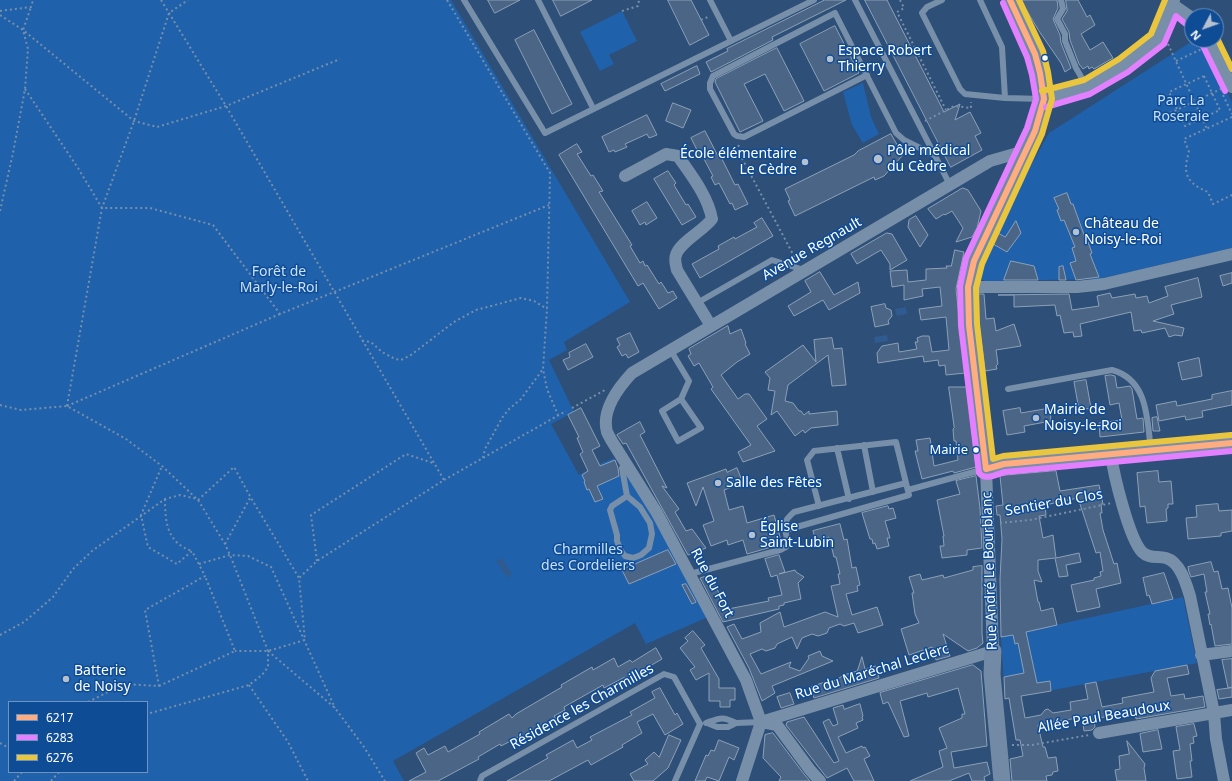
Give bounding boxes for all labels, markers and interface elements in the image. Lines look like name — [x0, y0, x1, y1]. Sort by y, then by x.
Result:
north arrow — [1184, 8, 1224, 48]
text: N — [1187, 27, 1204, 44]
place label: Espace Robert Thierry — [838, 43, 932, 76]
unlabelled marker — [1040, 53, 1050, 63]
marker: Espace Robert Thierry — [825, 54, 835, 64]
park label: Parc La Roseraie — [1153, 93, 1209, 126]
place label: Pôle médical du Cèdre — [887, 143, 970, 176]
place label: École élémentaire Le Cèdre — [680, 146, 797, 178]
marker: Pôle médical du Cèdre — [872, 153, 884, 165]
marker: École élémentaire Le Cèdre — [800, 157, 810, 167]
street label: Avenue Regnault — [759, 214, 865, 284]
place label: Château de Noisy-le-Roi — [1084, 216, 1162, 248]
marker: Château de Noisy-le-Roi — [1071, 227, 1081, 237]
park label: Forêt de Marly-le-Roi — [240, 264, 318, 296]
place label: Mairie de Noisy-le-Roi — [1044, 402, 1122, 434]
marker: Mairie de Noisy-le-Roi — [1031, 413, 1041, 423]
place label: Mairie — [930, 442, 968, 458]
marker: Mairie — [971, 445, 981, 455]
place label: Salle des Fêtes — [726, 475, 822, 491]
marker: Salle des Fêtes — [713, 478, 723, 488]
street label: Sentier du Clos — [1004, 486, 1104, 520]
street label: Rue André Le Bourblanc — [979, 492, 1001, 650]
place label: Église Saint-Lubin — [760, 519, 834, 552]
marker: Église Saint-Lubin — [747, 530, 757, 540]
park label: Charmilles des Cordeliers — [541, 542, 635, 574]
street label: Rue du Fort — [687, 545, 737, 621]
street label: Rue du Maréchal Leclerc — [793, 641, 951, 703]
street label: Résidence les Charmilles — [507, 660, 657, 754]
place label: Batterie de Noisy — [74, 663, 131, 696]
marker: Batterie de Noisy — [61, 674, 71, 684]
street label: Allée Paul Beaudoux — [1036, 697, 1172, 737]
legend — [8, 701, 148, 773]
text: 6217 — [46, 709, 73, 726]
text: 6283 — [46, 729, 73, 746]
text: 6276 — [46, 749, 73, 766]

